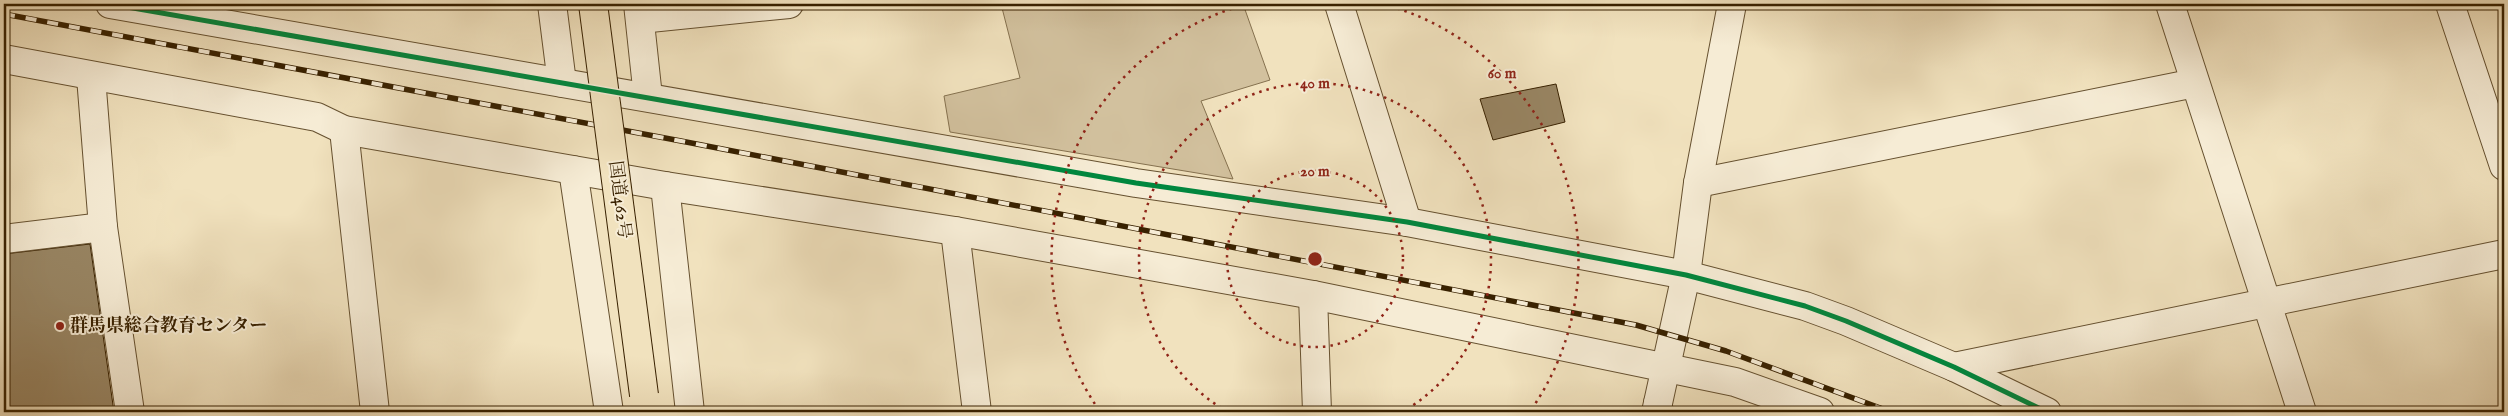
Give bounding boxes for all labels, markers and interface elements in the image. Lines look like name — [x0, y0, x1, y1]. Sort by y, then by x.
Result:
text: 60 m — [1488, 64, 1517, 83]
text: 40 m — [1300, 74, 1330, 93]
street label: 国道462号 — [603, 159, 635, 241]
text: 20 m — [1300, 162, 1330, 181]
centre of rings — [1306, 250, 1324, 268]
place label: 群馬県総合教育センター — [70, 315, 267, 338]
marker: 群馬県総合教育センター — [54, 320, 66, 332]

